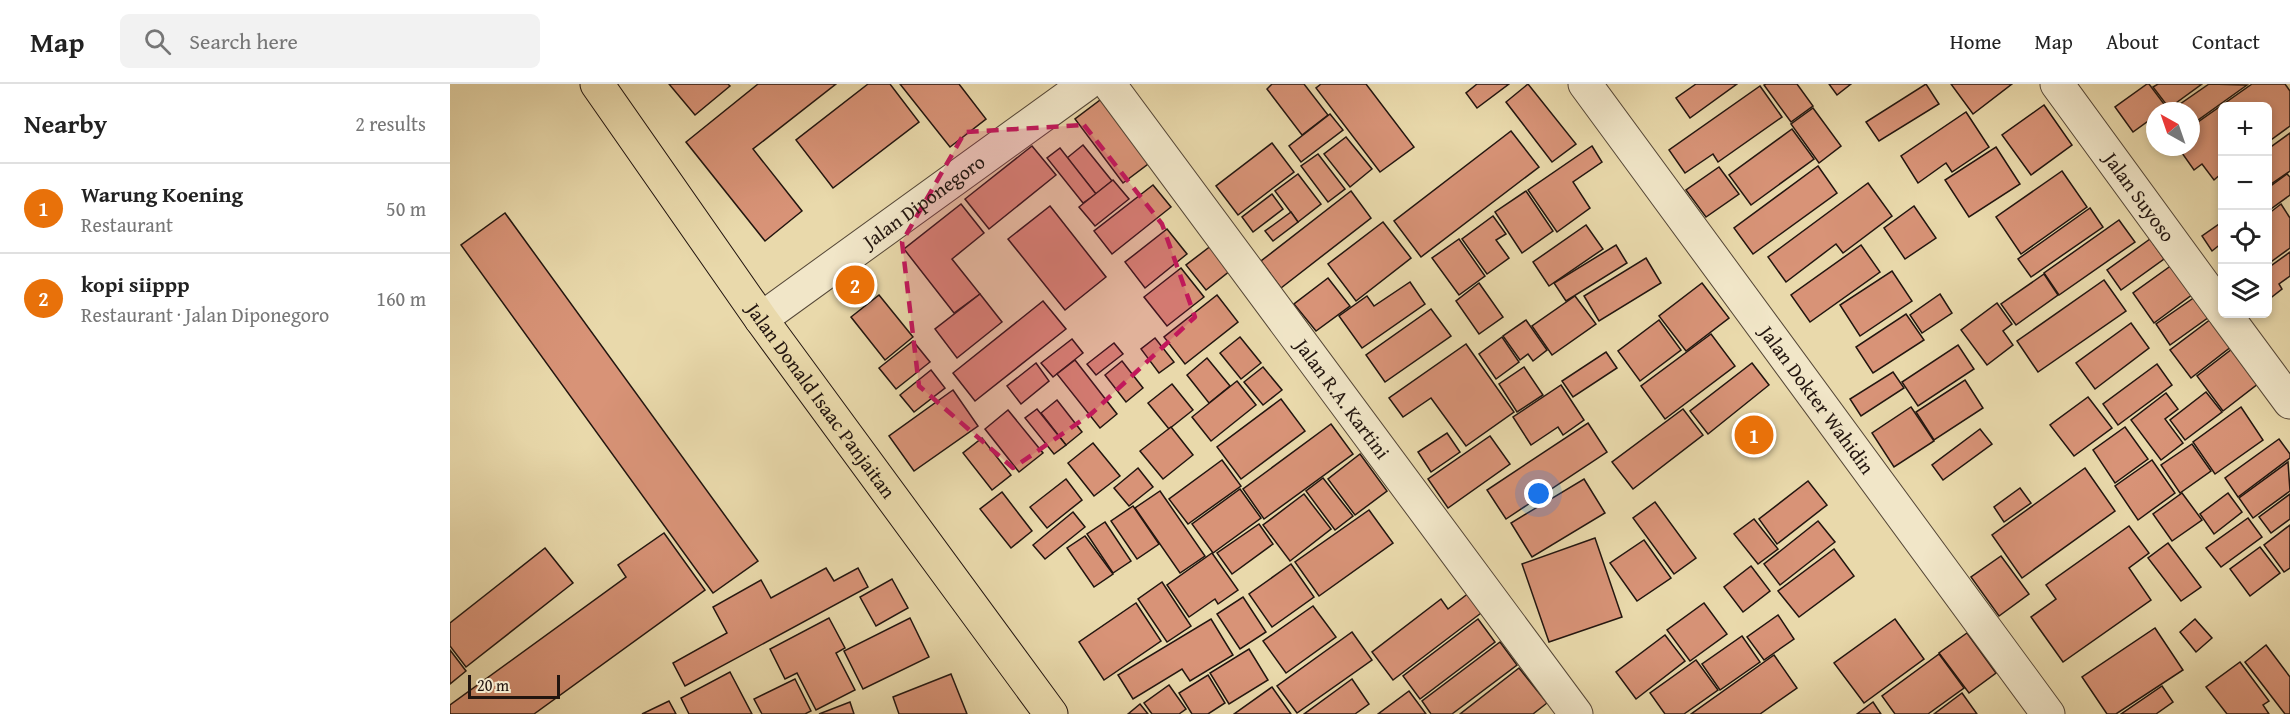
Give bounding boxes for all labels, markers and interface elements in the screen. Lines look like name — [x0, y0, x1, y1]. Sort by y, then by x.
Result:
search box — [120, 14, 540, 68]
text: Map — [30, 21, 84, 62]
icon: search — [141, 25, 174, 58]
text: Search here — [189, 25, 298, 57]
text: Home — [1950, 26, 2001, 57]
text: Map — [2034, 26, 2073, 57]
text: About — [2106, 26, 2159, 57]
text: Contact — [2192, 26, 2260, 57]
north arrow — [2146, 102, 2200, 156]
map controls — [2218, 102, 2272, 318]
button: + — [2218, 102, 2272, 156]
text: Nearby — [24, 104, 107, 143]
text: 2 results — [355, 109, 426, 138]
street label: Jalan Suyoso — [2096, 143, 2183, 248]
street label: Jalan Diponegoro — [854, 147, 991, 257]
button: − — [2218, 156, 2272, 210]
text: Warung Koening — [81, 178, 243, 210]
text: 1 — [38, 194, 49, 223]
text: 50 m — [386, 194, 426, 223]
text: Restaurant — [81, 210, 173, 239]
button: locate — [2218, 210, 2272, 264]
pin: 2 — [836, 262, 874, 308]
button: layers — [2218, 264, 2272, 318]
text: kopi siippp — [81, 268, 190, 300]
text: 2 — [38, 284, 49, 313]
text: 160 m — [376, 284, 426, 313]
street label: Jalan Donald Isaac Panjaitan — [738, 294, 903, 504]
text: Restaurant · Jalan Diponegoro — [81, 300, 329, 329]
street label: Jalan Dokter Wahidin — [1751, 317, 1882, 480]
street label: Jalan R.A. Kartini — [1287, 330, 1397, 465]
pin: 1 — [1734, 412, 1774, 458]
your location — [1524, 479, 1553, 508]
scale bar — [468, 672, 560, 700]
text: 20 m — [477, 673, 509, 697]

